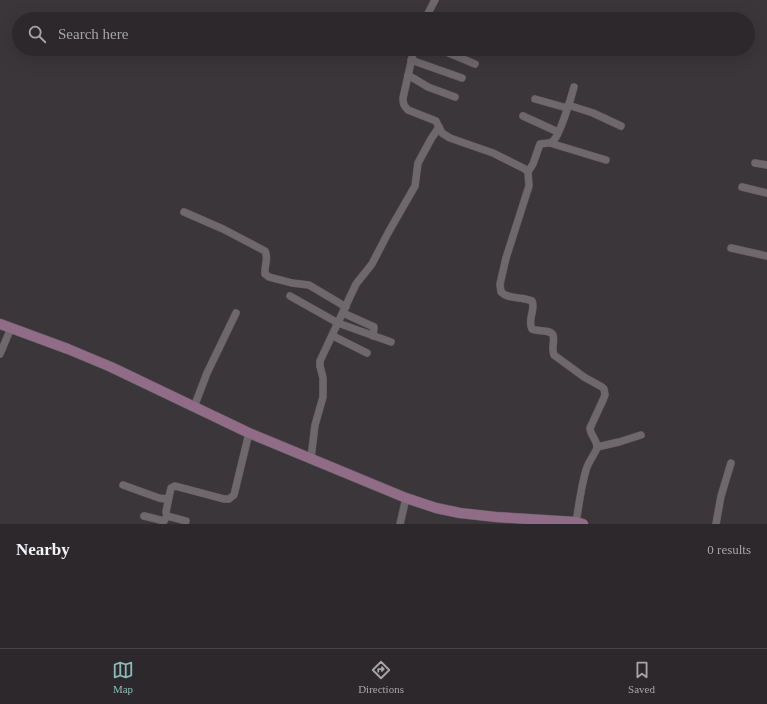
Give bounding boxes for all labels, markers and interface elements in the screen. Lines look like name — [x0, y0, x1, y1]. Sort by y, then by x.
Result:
search box — [12, 12, 755, 56]
icon: search — [26, 23, 48, 45]
text: Search here — [58, 26, 128, 42]
text: Nearby — [16, 540, 70, 559]
text: 0 results — [707, 542, 751, 557]
tab: Map — [112, 659, 134, 695]
tab: Directions — [358, 659, 404, 695]
tab: Saved — [628, 659, 655, 695]

